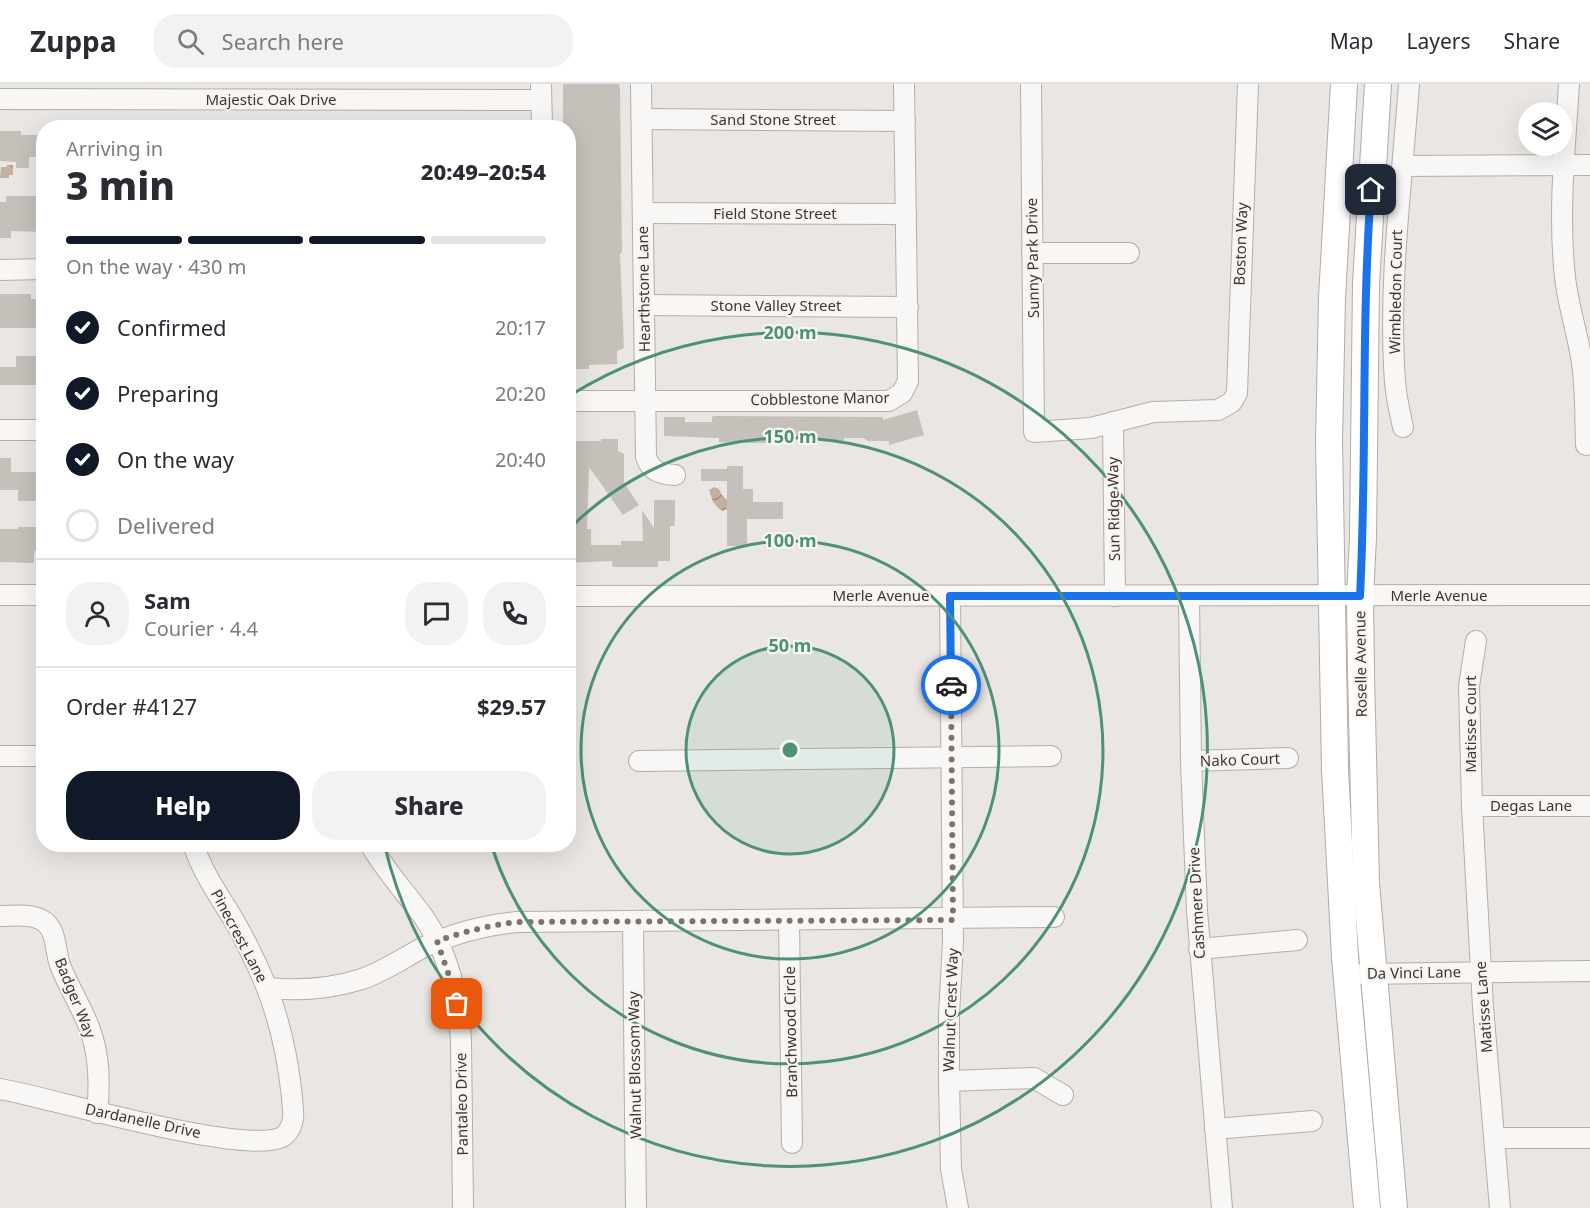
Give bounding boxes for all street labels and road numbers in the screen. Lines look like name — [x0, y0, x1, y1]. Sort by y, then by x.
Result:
street label: Majestic Oak Drive — [205, 89, 337, 109]
street label: Sand Stone Street — [710, 109, 836, 129]
street label: Sunny Park Drive — [1021, 198, 1043, 318]
street label: Boston Way — [1229, 202, 1251, 286]
street label: Field Stone Street — [713, 203, 837, 223]
street label: Hearthstone Lane — [632, 226, 654, 352]
street label: Wimbledon Court — [1384, 229, 1406, 354]
street label: Stone Valley Street — [711, 295, 842, 315]
street label: Cobblestone Manor — [750, 387, 890, 409]
street label: Sun Ridge Way — [1102, 456, 1124, 561]
street label: Merle Avenue — [832, 585, 930, 605]
street label: Merle Avenue — [1390, 585, 1488, 605]
street label: Roselle Avenue — [1349, 610, 1371, 718]
street label: Matisse Court — [1460, 675, 1480, 773]
street label: Nako Court — [1200, 748, 1281, 770]
street label: Degas Lane — [1490, 795, 1572, 815]
street label: Cashmere Drive — [1183, 847, 1209, 960]
street label: Pinecrest Lane — [207, 885, 273, 986]
street label: Walnut Crest Way — [938, 947, 962, 1072]
street label: Badger Way — [51, 955, 101, 1041]
street label: Matisse Lane — [1470, 960, 1496, 1054]
street label: Da Vinci Lane — [1367, 961, 1461, 983]
street label: Branchwood Circle — [779, 966, 801, 1098]
street label: Walnut Blossom Way — [623, 991, 645, 1139]
street label: Pantaleo Drive — [450, 1052, 472, 1156]
street label: Dardanelle Drive — [84, 1098, 203, 1142]

